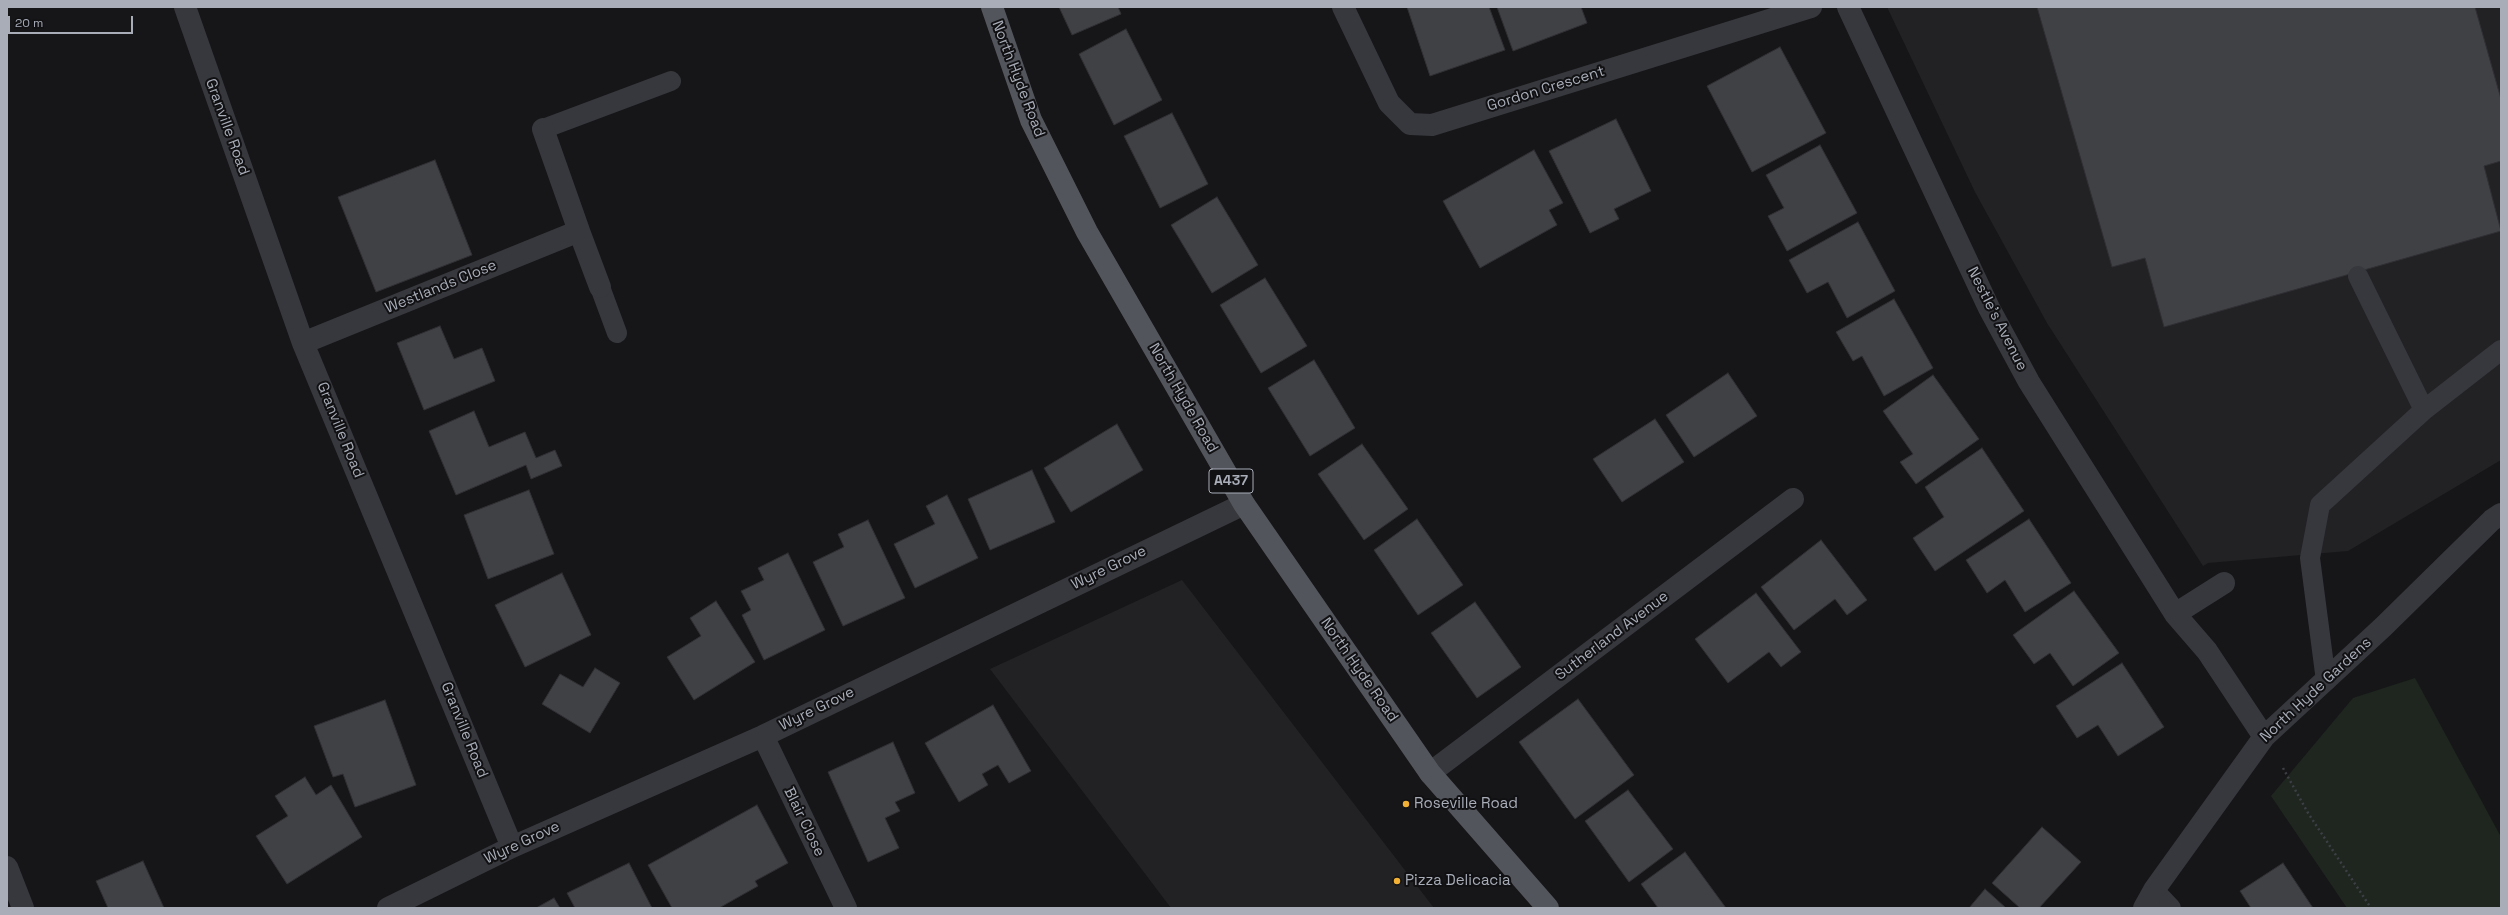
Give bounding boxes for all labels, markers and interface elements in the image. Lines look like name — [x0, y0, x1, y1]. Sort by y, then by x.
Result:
scale bar — [10, 8, 135, 34]
text: 20 m — [15, 15, 43, 31]
street label: North Hyde Road — [988, 18, 1048, 140]
street label: Gordon Crescent — [1485, 63, 1607, 115]
street label: Granville Road — [201, 76, 253, 178]
street label: Westlands Close — [383, 256, 499, 318]
street label: Nestle's Avenue — [1963, 264, 2031, 374]
street label: North Hyde Road — [1144, 340, 1222, 456]
street label: Granville Road — [313, 380, 367, 480]
road number: A437 — [1209, 469, 1253, 493]
street label: Wyre Grove — [1069, 542, 1149, 594]
street label: Sutherland Avenue — [1552, 588, 1672, 684]
street label: North Hyde Road — [1316, 614, 1402, 726]
street label: North Hyde Gardens — [2257, 634, 2375, 746]
street label: Granville Road — [437, 680, 491, 780]
street label: Wyre Grove — [777, 683, 857, 735]
street label: Blair Close — [780, 784, 828, 860]
place label: Roseville Road — [1414, 795, 1518, 813]
marker: Roseville Road — [1401, 799, 1411, 809]
street label: Wyre Grove — [481, 818, 563, 868]
place label: Pizza Delicacia — [1405, 872, 1511, 890]
marker: Pizza Delicacia — [1392, 876, 1402, 886]

